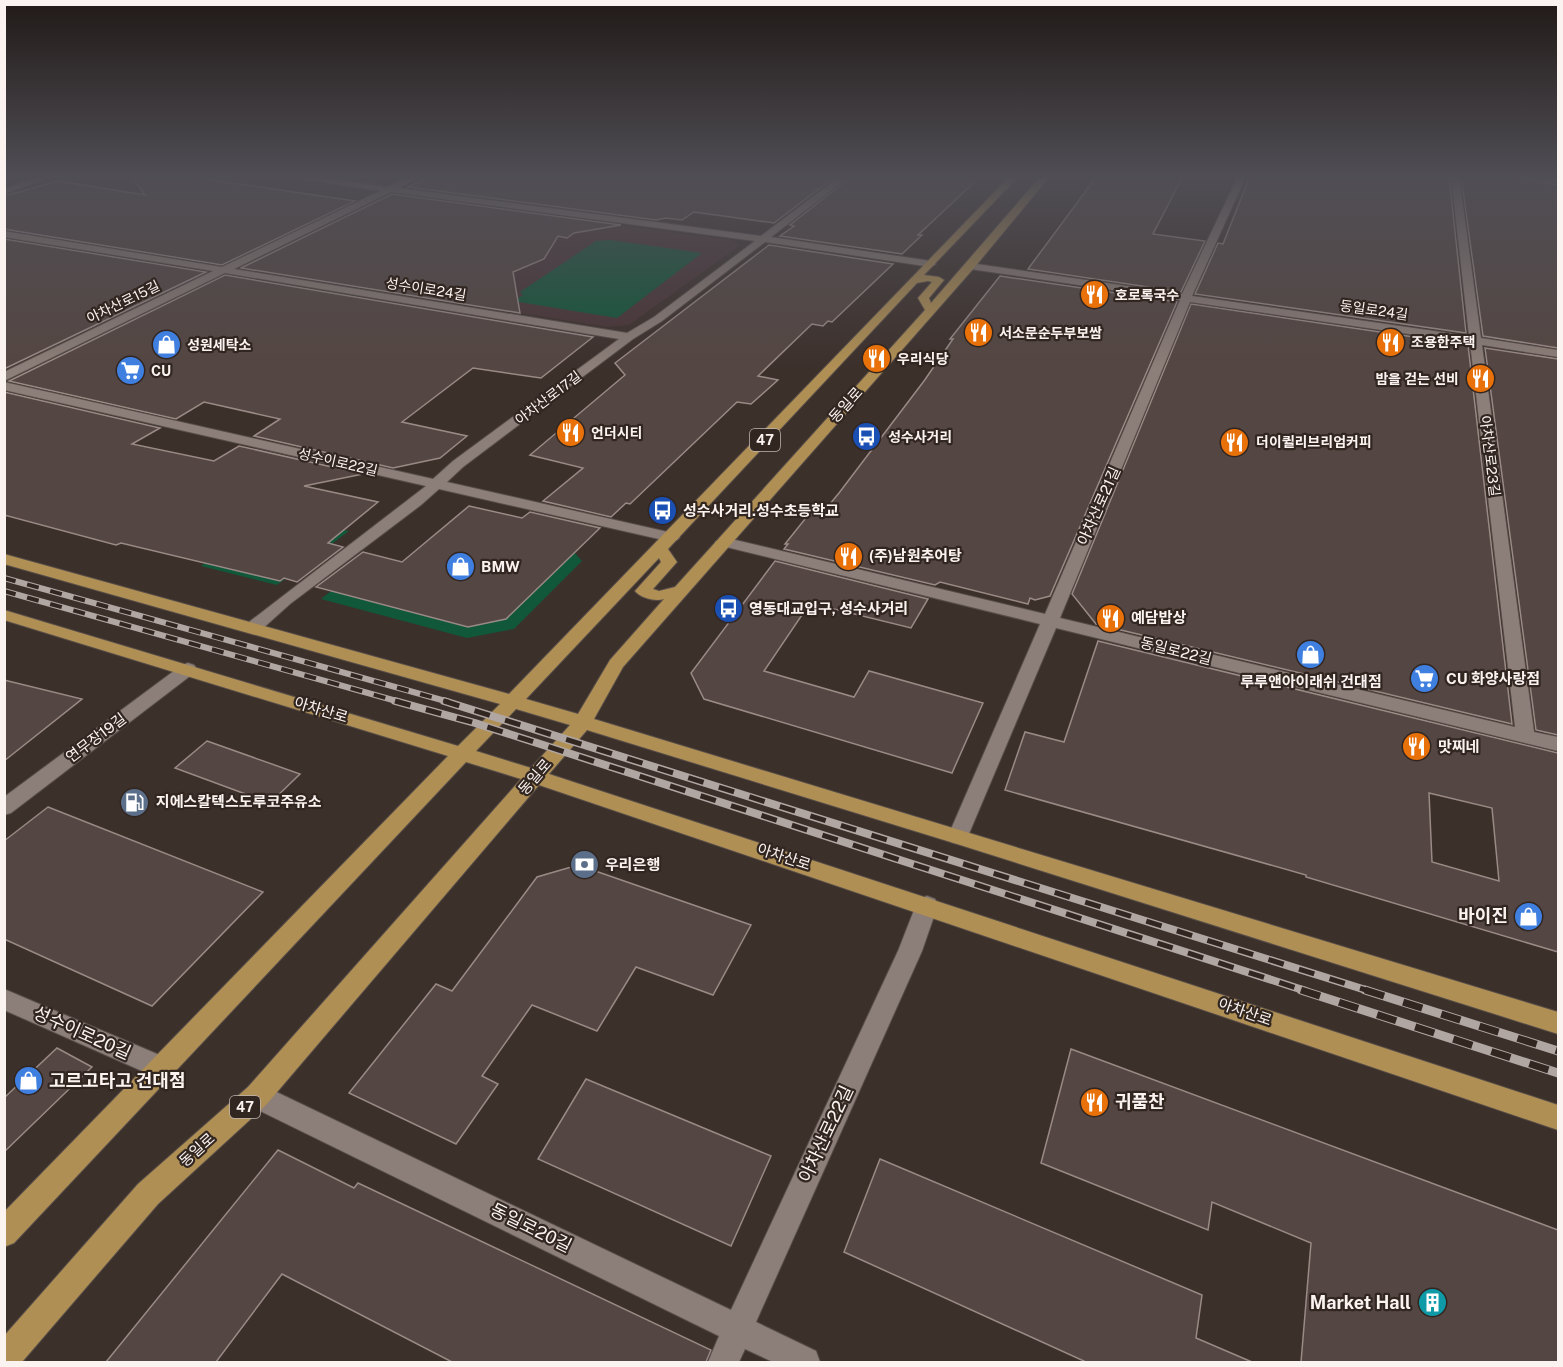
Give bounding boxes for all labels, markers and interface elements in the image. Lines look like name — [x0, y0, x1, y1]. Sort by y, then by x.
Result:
street label: 성수이로24길 — [384, 275, 468, 303]
street label: 아차산로15길 — [84, 277, 162, 327]
restaurant icon: 호로록국수 — [1078, 279, 1110, 311]
place label: 호로록국수 — [1115, 287, 1180, 303]
street label: 동일로24길 — [1339, 297, 1409, 323]
restaurant icon: 서소문순두부보쌈 — [962, 317, 994, 349]
place label: 서소문순두부보쌈 — [999, 325, 1102, 341]
restaurant icon: 조용한주택 — [1374, 326, 1406, 358]
shop icon: 성원세탁소 — [150, 329, 182, 361]
place label: 조용한주택 — [1411, 334, 1475, 350]
place label: 성원세탁소 — [187, 337, 252, 353]
restaurant icon: 우리식당 — [860, 343, 892, 375]
place label: 우리식당 — [897, 351, 949, 367]
supermarket icon: CU — [114, 355, 146, 387]
place label: CU — [151, 363, 171, 379]
restaurant icon: 밤을 걷는 선비 — [1464, 363, 1496, 395]
street label: 아차산로17길 — [512, 368, 584, 428]
place label: 밤을 걷는 선비 — [1375, 371, 1459, 387]
street label: 동일로 — [825, 384, 866, 426]
street label: 아차산로23길 — [1477, 415, 1503, 497]
restaurant icon: 언더시티 — [554, 417, 586, 449]
bus stop icon: 성수사거리 — [851, 421, 883, 453]
place label: 언더시티 — [591, 425, 643, 441]
restaurant icon: 더이퀼리브리엄커피 — [1219, 426, 1251, 458]
road number: 47 — [750, 429, 780, 451]
place label: 성수사거리 — [888, 429, 952, 445]
place label: 더이퀼리브리엄커피 — [1256, 434, 1372, 450]
street label: 성수이로22길 — [297, 445, 379, 479]
street label: 아차산로21길 — [1074, 464, 1123, 548]
bus stop icon: 성수사거리.성수초등학교 — [646, 495, 678, 527]
place label: 성수사거리.성수초등학교 — [683, 502, 839, 519]
restaurant icon: (주)남원추어탕 — [832, 540, 864, 572]
place label: (주)남원추어탕 — [869, 547, 962, 564]
shop icon: BMW — [444, 551, 476, 583]
place label: BMW — [481, 558, 520, 575]
bus stop icon: 영동대교입구, 성수사거리 — [712, 593, 744, 625]
place label: 영동대교입구, 성수사거리 — [749, 600, 908, 617]
restaurant icon: 예담밥상 — [1094, 602, 1126, 634]
place label: 예담밥상 — [1131, 609, 1186, 626]
street label: 동일로22길 — [1139, 633, 1214, 668]
shop icon: 루루앤아이래쉬 건대점 — [1295, 639, 1327, 671]
supermarket icon: CU 화양사랑점 — [1409, 663, 1441, 695]
place label: CU 화양사랑점 — [1446, 670, 1540, 687]
place label: 루루앤아이래쉬 건대점 — [1240, 673, 1382, 690]
street label: 아차산로 — [292, 693, 350, 726]
street label: 연무장19길 — [62, 710, 129, 766]
restaurant icon: 맛찌네 — [1401, 731, 1433, 763]
place label: 맛찌네 — [1438, 738, 1479, 755]
street label: 동일로 — [515, 755, 555, 798]
fuel station icon: 지에스칼텍스도루코주유소 — [119, 786, 151, 818]
place label: 지에스칼텍스도루코주유소 — [156, 793, 322, 810]
street label: 아차산로 — [755, 840, 813, 873]
bank icon: 우리은행 — [568, 849, 600, 881]
place label: 우리은행 — [605, 856, 660, 873]
shop icon: 바이진 — [1513, 900, 1545, 932]
place label: 바이진 — [1458, 905, 1508, 926]
street label: 아차산로 — [1216, 995, 1274, 1029]
street label: 성수이로20길 — [30, 1002, 134, 1063]
shop icon: 고르고타고 건대점 — [12, 1065, 44, 1097]
place label: 고르고타고 건대점 — [49, 1070, 186, 1091]
street label: 아차산로22길 — [794, 1082, 857, 1185]
restaurant icon: 귀품찬 — [1078, 1086, 1110, 1118]
place label: 귀품찬 — [1115, 1091, 1165, 1112]
road number: 47 — [230, 1096, 260, 1118]
street label: 동일로 — [176, 1129, 218, 1170]
street label: 동일로20길 — [487, 1199, 575, 1256]
building icon: Market Hall — [1416, 1287, 1448, 1319]
place label: Market Hall — [1310, 1292, 1411, 1313]

